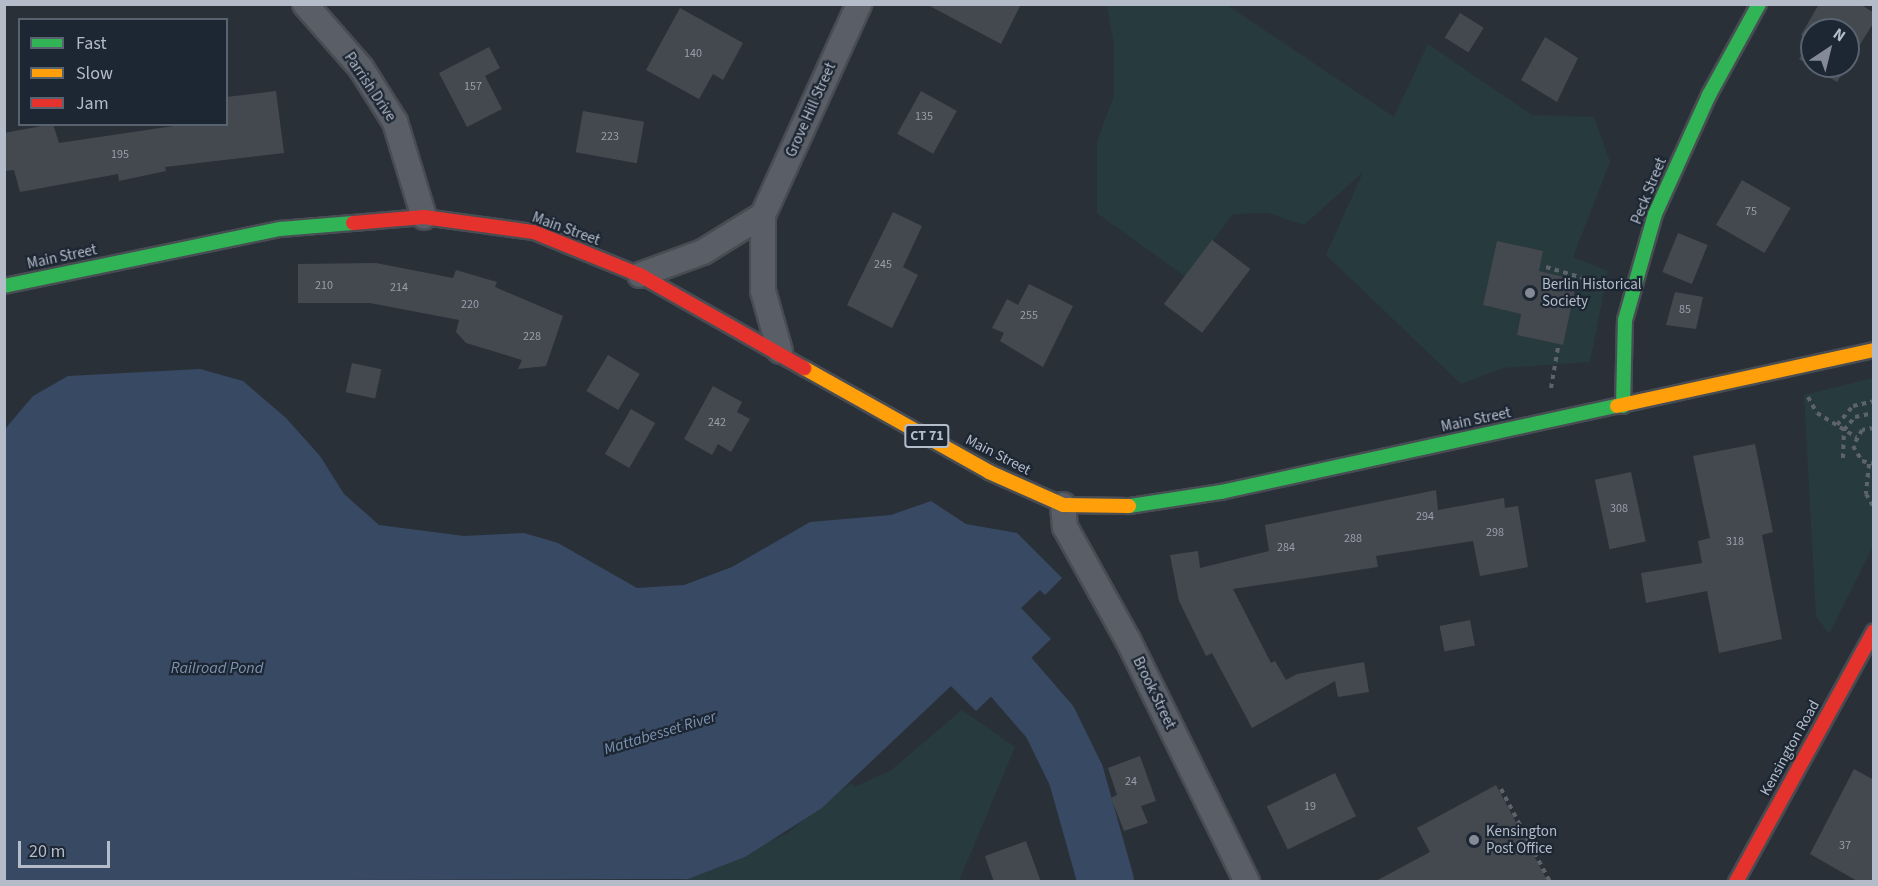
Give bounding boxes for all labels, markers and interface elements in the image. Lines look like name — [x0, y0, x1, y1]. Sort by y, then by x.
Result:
legend — [18, 18, 228, 126]
north arrow — [1800, 18, 1860, 78]
text: N — [1829, 23, 1850, 47]
text: Fast — [76, 31, 107, 56]
house number: 140 — [684, 47, 702, 61]
street label: Parrish Drive — [340, 49, 400, 125]
street label: Grove Hill Street — [782, 60, 840, 160]
text: Slow — [76, 61, 113, 86]
house number: 157 — [464, 80, 482, 94]
text: Jam — [76, 91, 109, 116]
house number: 135 — [915, 110, 933, 124]
house number: 223 — [601, 130, 619, 144]
house number: 195 — [111, 148, 129, 162]
street label: Peck Street — [1627, 155, 1671, 227]
house number: 75 — [1745, 205, 1757, 219]
street label: Main Street — [530, 208, 602, 250]
street label: Main Street — [25, 241, 99, 273]
house number: 245 — [874, 258, 892, 272]
place label: Berlin Historical Society — [1542, 275, 1642, 310]
house number: 210 — [315, 279, 333, 293]
house number: 214 — [390, 281, 408, 295]
marker: Berlin Historical Society — [1523, 286, 1537, 300]
house number: 220 — [461, 298, 479, 312]
house number: 85 — [1679, 303, 1691, 317]
house number: 255 — [1020, 309, 1038, 323]
house number: 228 — [523, 330, 541, 344]
street label: Main Street — [1439, 404, 1513, 436]
house number: 242 — [708, 416, 726, 430]
road number: CT 71 — [903, 425, 951, 447]
street label: Main Street — [962, 431, 1034, 479]
house number: 308 — [1610, 502, 1628, 516]
house number: 294 — [1416, 510, 1434, 524]
house number: 298 — [1486, 526, 1504, 540]
house number: 288 — [1344, 532, 1362, 546]
house number: 318 — [1726, 535, 1744, 549]
house number: 284 — [1277, 541, 1295, 555]
street label: Brook Street — [1129, 654, 1179, 732]
water label: Railroad Pond — [171, 658, 263, 678]
street label: Kensington Road — [1756, 697, 1824, 799]
water label: Mattabesset River — [602, 707, 718, 759]
house number: 24 — [1125, 775, 1137, 789]
house number: 19 — [1304, 800, 1316, 814]
place label: Kensington Post Office — [1486, 822, 1557, 857]
scale bar — [21, 829, 112, 867]
marker: Kensington Post Office — [1467, 833, 1481, 847]
text: 20 m — [29, 839, 65, 864]
house number: 37 — [1839, 839, 1851, 853]

